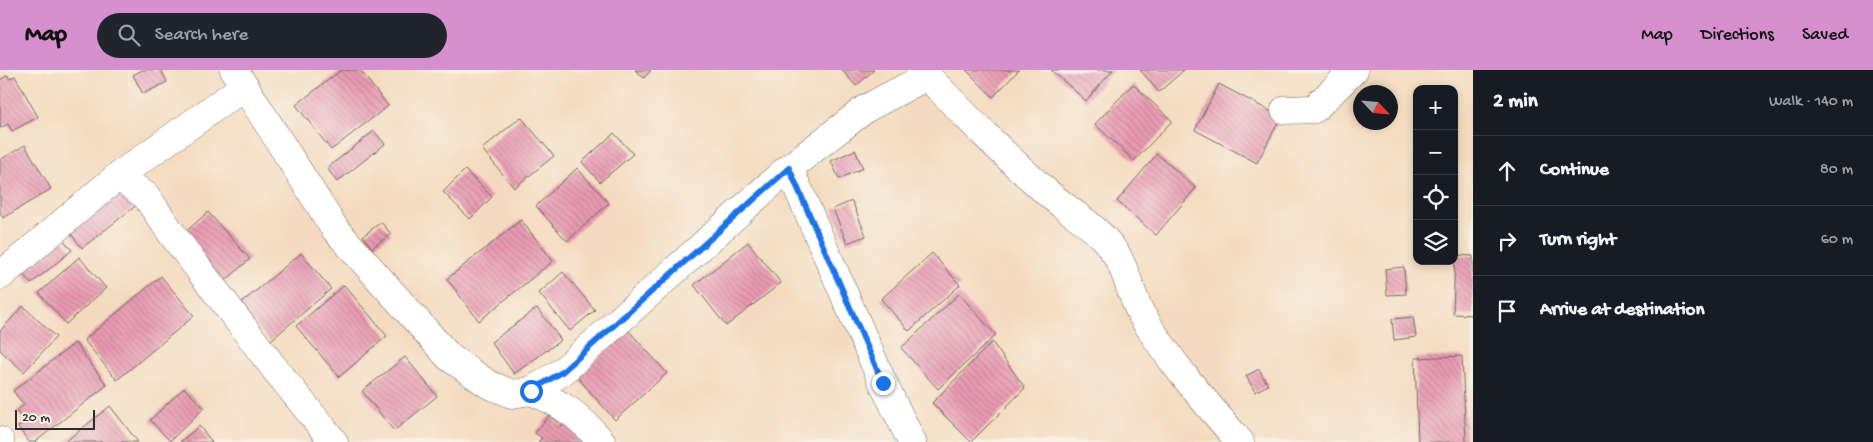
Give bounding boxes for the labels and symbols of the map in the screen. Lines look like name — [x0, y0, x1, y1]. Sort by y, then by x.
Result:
north arrow — [1353, 85, 1398, 130]
route end — [872, 372, 895, 395]
route start — [520, 380, 543, 403]
scale bar — [15, 407, 95, 430]

